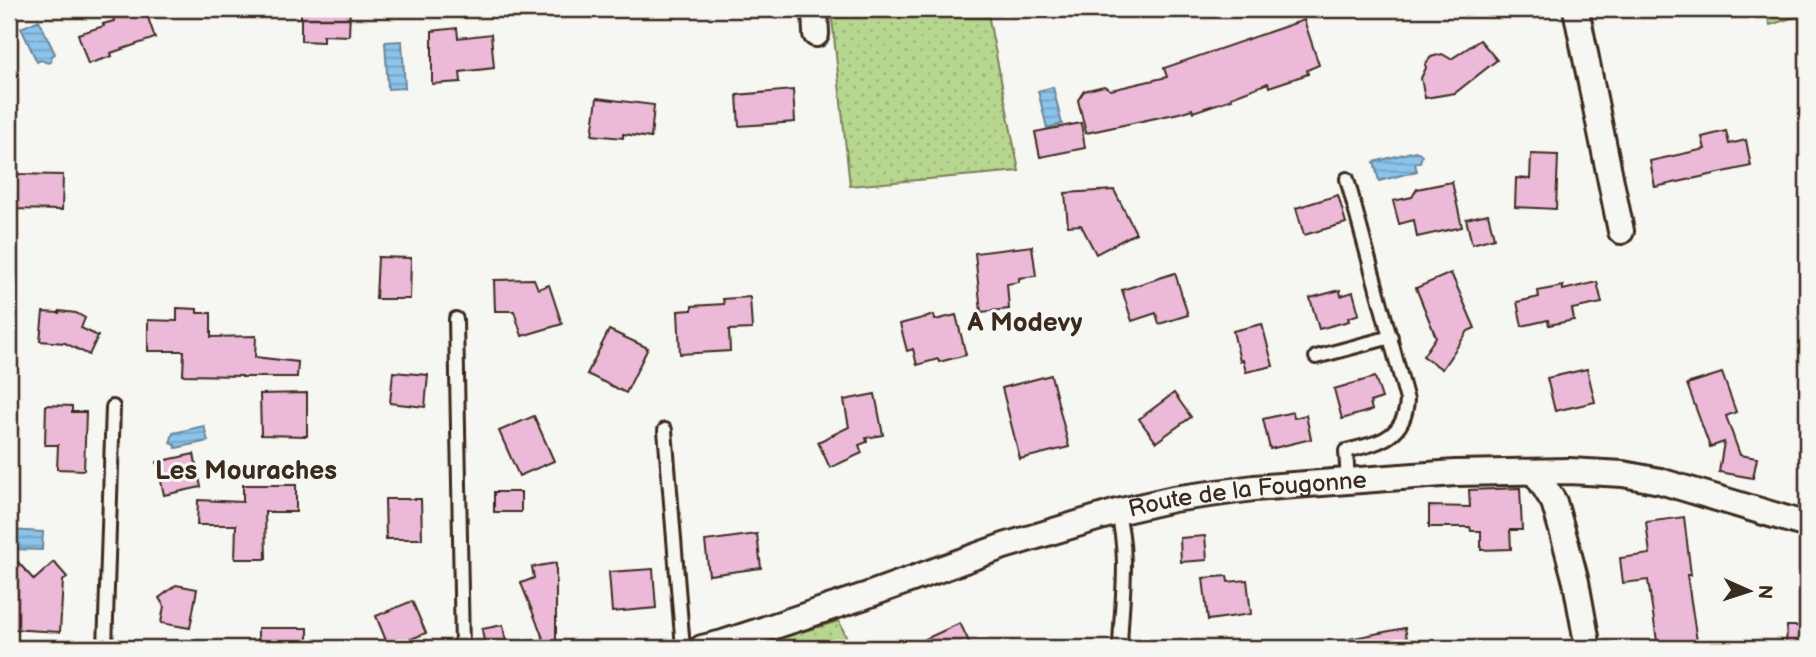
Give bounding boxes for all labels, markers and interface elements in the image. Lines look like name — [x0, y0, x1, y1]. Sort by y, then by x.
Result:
district label: A Modevy — [966, 308, 1083, 339]
district label: Les Mouraches — [155, 456, 337, 487]
street label: Route de la Fougonne — [1126, 466, 1368, 524]
north arrow — [1714, 556, 1784, 626]
text: N — [1753, 584, 1776, 600]

